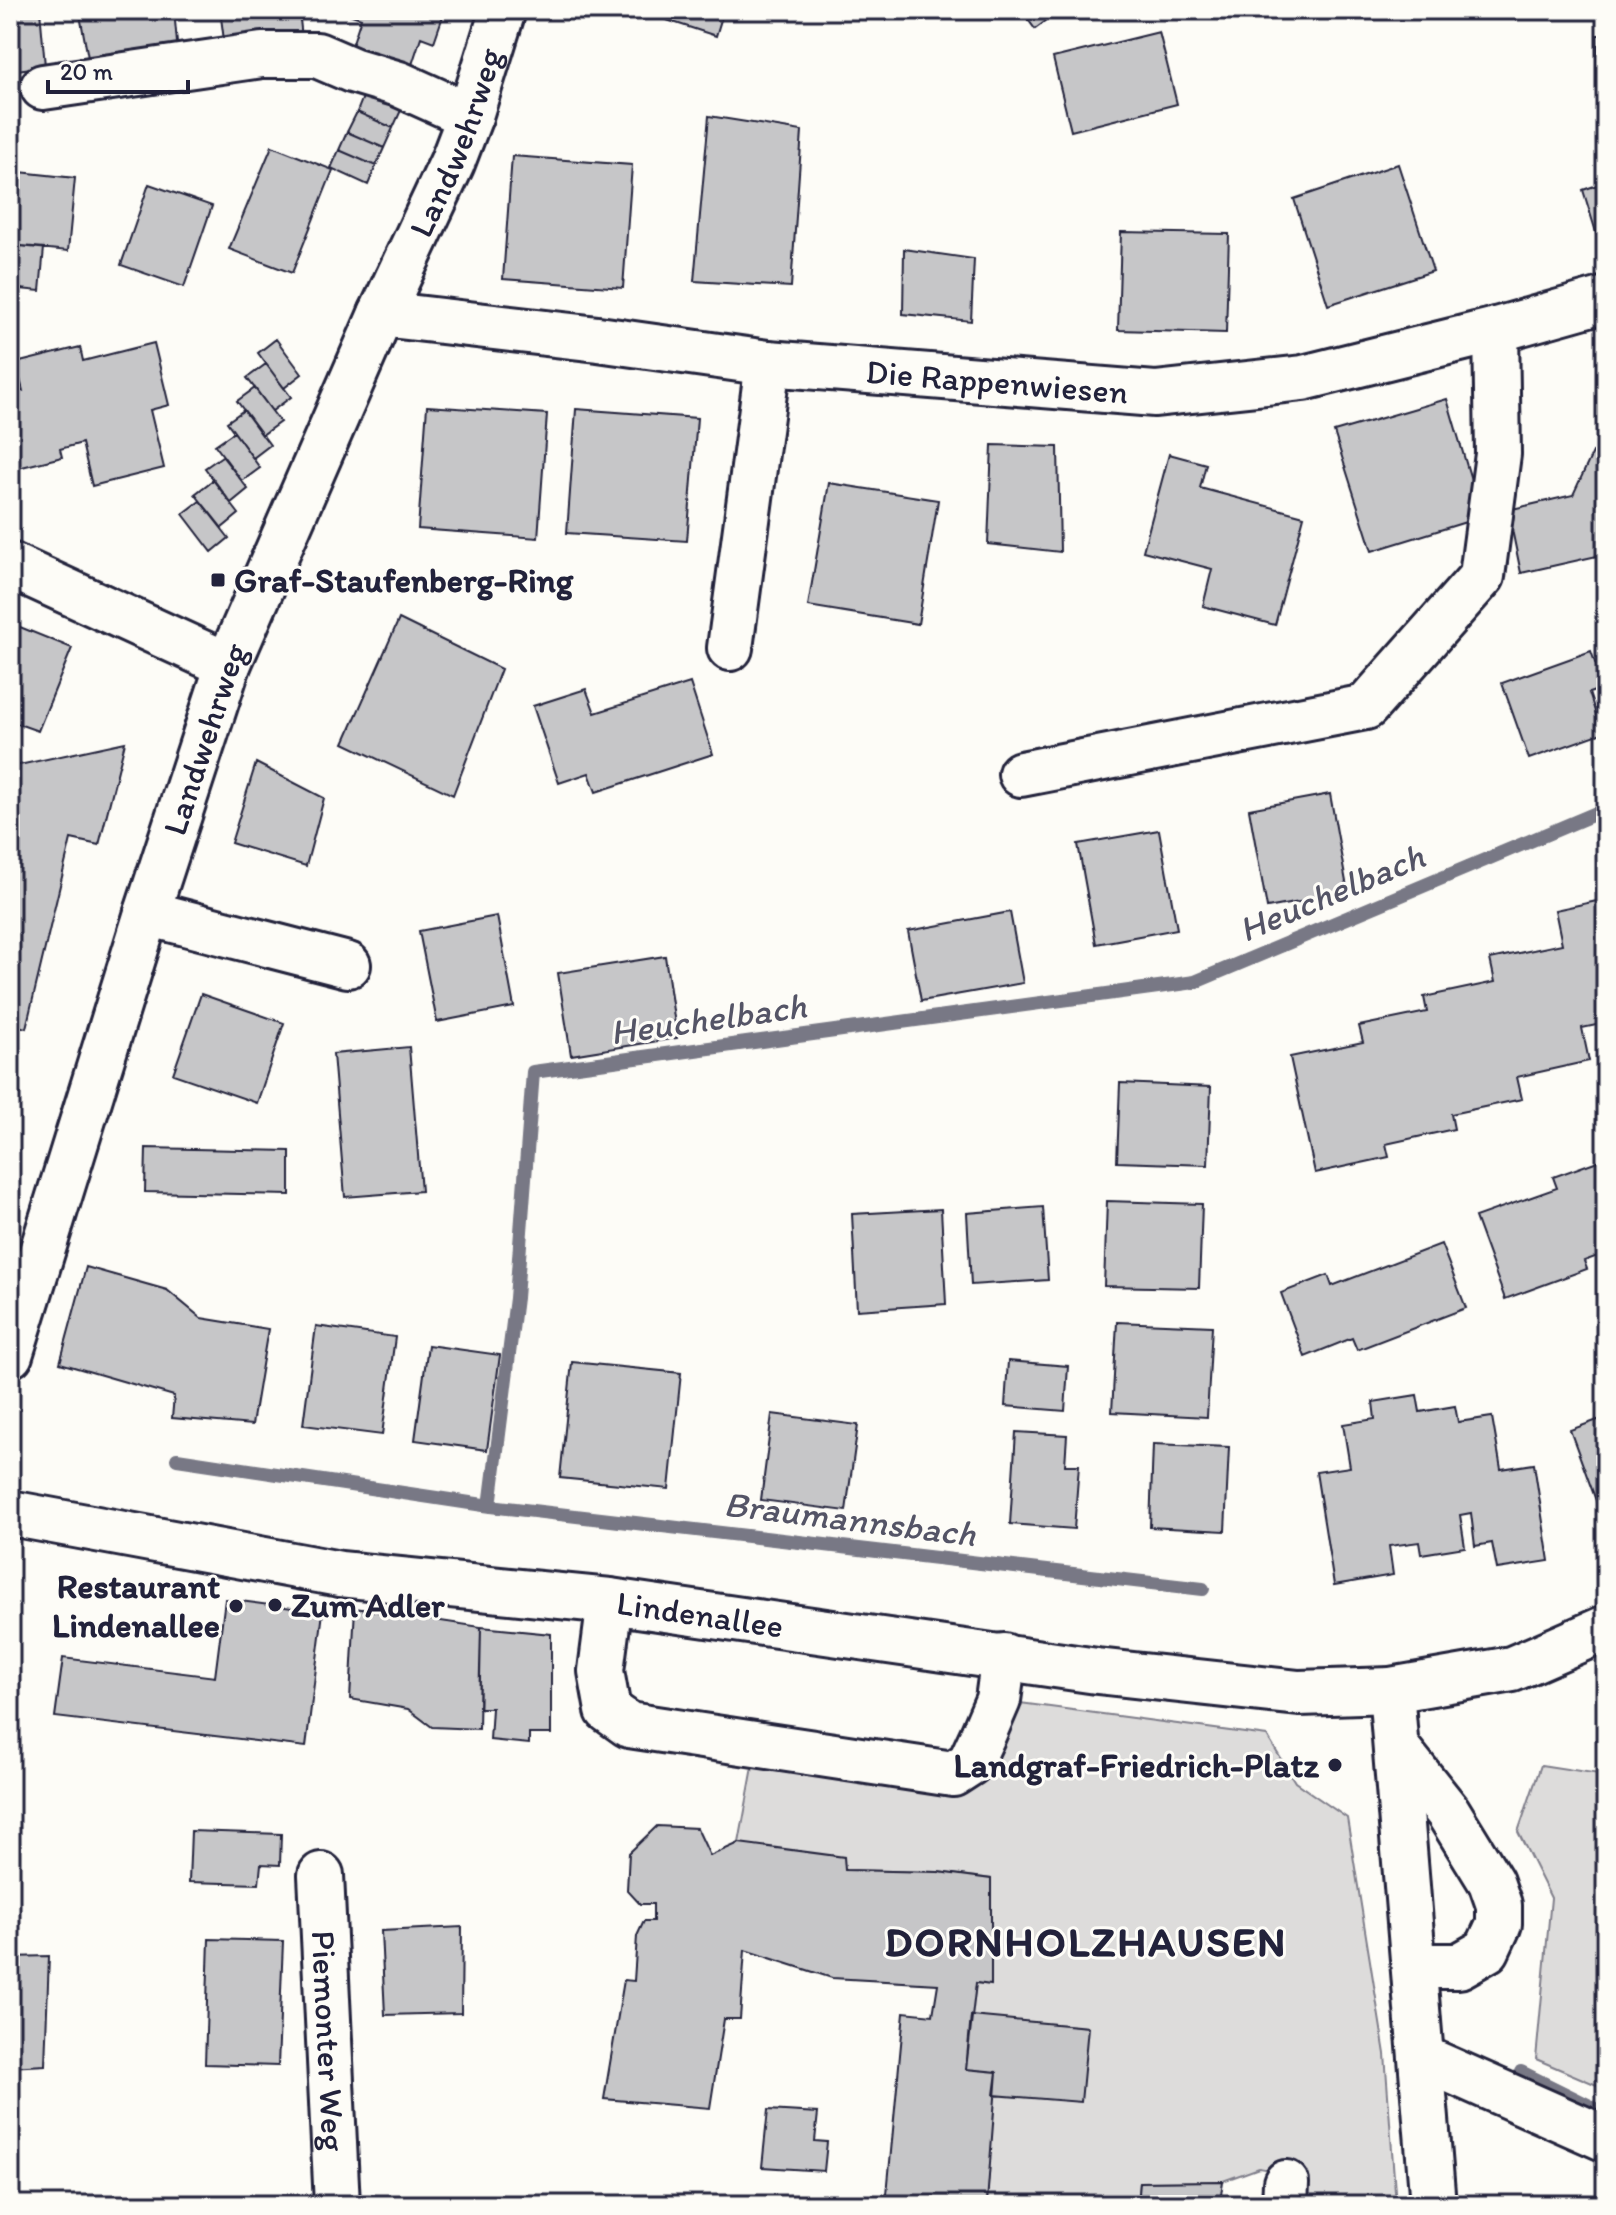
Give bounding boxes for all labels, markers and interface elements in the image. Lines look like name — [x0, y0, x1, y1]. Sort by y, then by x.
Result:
street label: Landwehrweg — [400, 43, 511, 244]
scale bar — [48, 44, 188, 94]
text: 20 m — [60, 57, 113, 86]
street label: Die Rappenwiesen — [864, 351, 1130, 413]
place label: Graf-Staufenberg-Ring — [234, 560, 574, 601]
marker: Graf-Staufenberg-Ring — [209, 571, 227, 589]
street label: Landwehrweg — [154, 636, 256, 840]
water label: Heuchelbach — [1232, 834, 1431, 951]
water label: Heuchelbach — [607, 983, 810, 1054]
water label: Braumannsbach — [722, 1482, 979, 1555]
place label: Restaurant Lindenallee — [52, 1566, 220, 1646]
street label: Lindenallee — [614, 1582, 786, 1647]
place label: Zum Adler — [291, 1585, 445, 1626]
marker: Zum Adler — [266, 1596, 284, 1614]
marker: Restaurant Lindenallee — [227, 1597, 245, 1615]
place label: Landgraf-Friedrich-Platz — [953, 1745, 1319, 1786]
marker: Landgraf-Friedrich-Platz — [1326, 1756, 1344, 1774]
district label: DORNHOLZHAUSEN — [885, 1916, 1287, 1967]
street label: Piemonter Weg — [303, 1929, 354, 2153]

